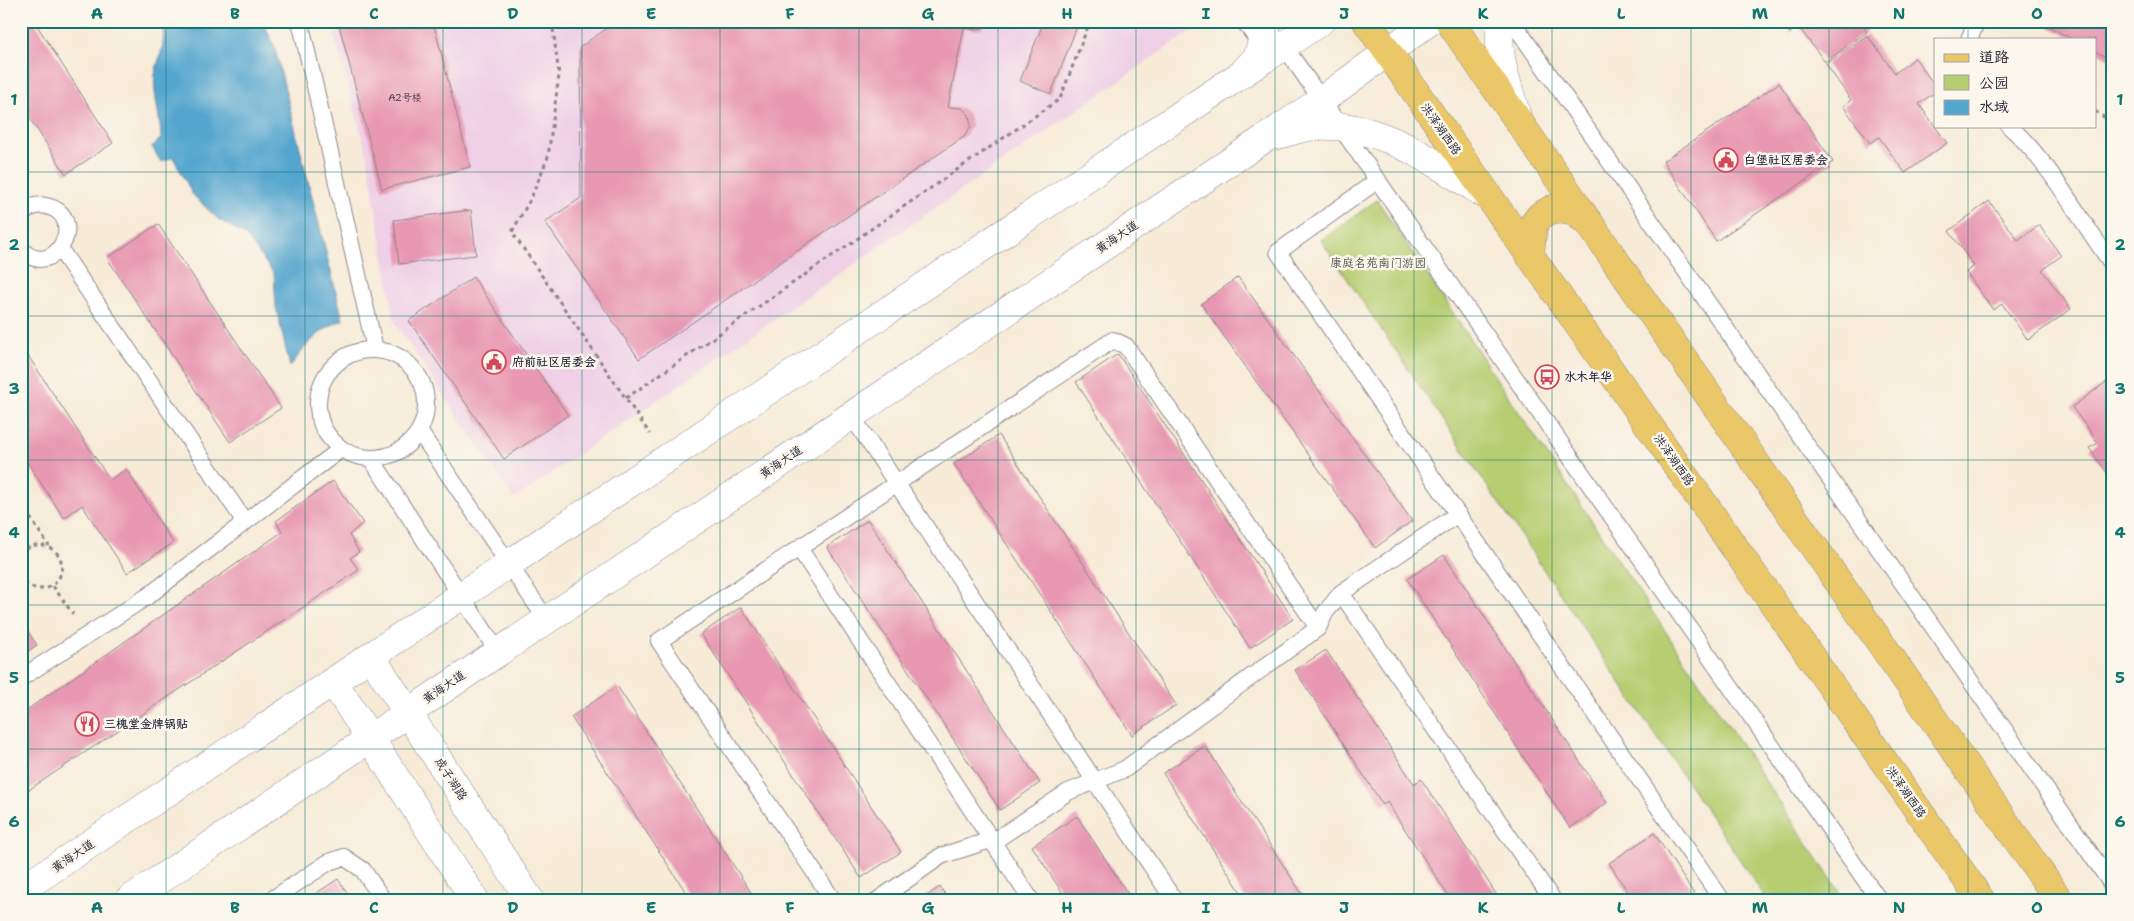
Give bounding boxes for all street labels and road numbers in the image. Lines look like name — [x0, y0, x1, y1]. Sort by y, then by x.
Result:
street label: 洪泽湖西路 — [1417, 100, 1465, 158]
street label: 黄海大道 — [1093, 217, 1141, 257]
street label: 洪泽湖西路 — [1650, 431, 1698, 489]
street label: 黄海大道 — [757, 442, 805, 482]
street label: 黄海大道 — [420, 667, 468, 707]
street label: 成子湖路 — [431, 755, 471, 803]
street label: 洪泽湖西路 — [1882, 763, 1930, 821]
street label: 黄海大道 — [49, 836, 97, 876]

